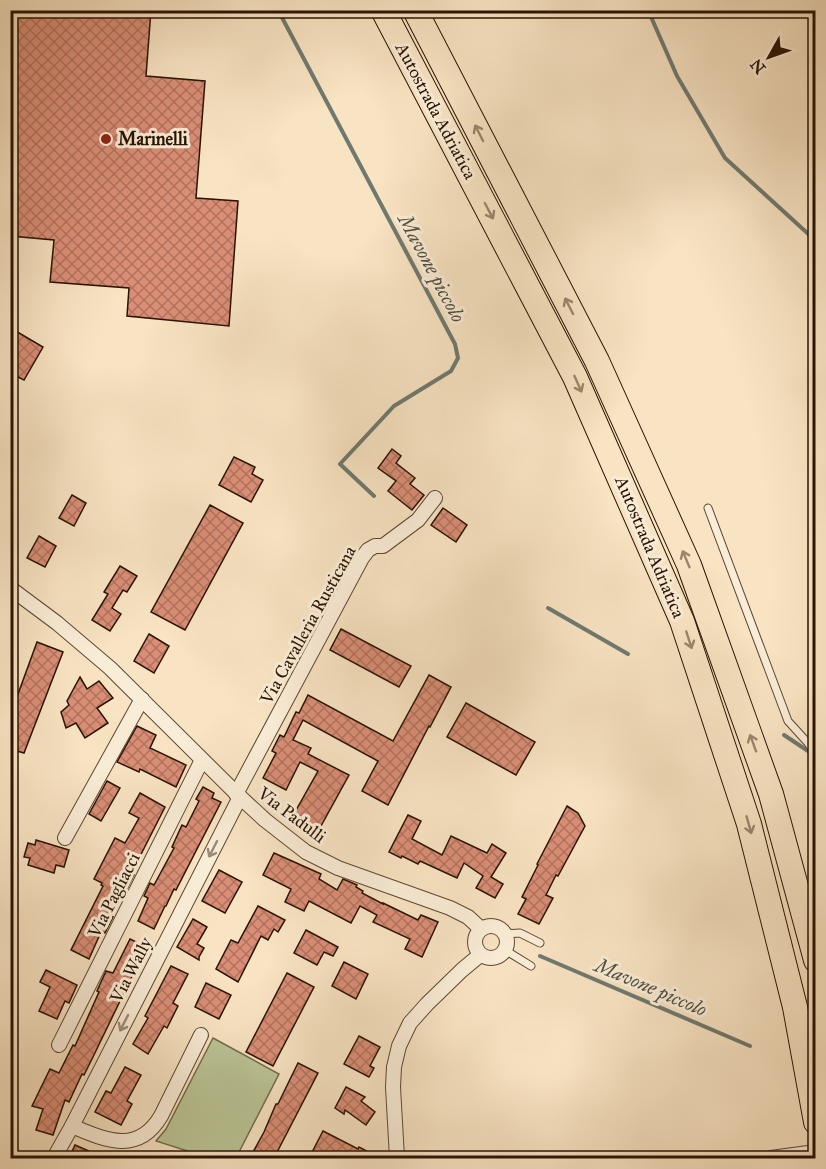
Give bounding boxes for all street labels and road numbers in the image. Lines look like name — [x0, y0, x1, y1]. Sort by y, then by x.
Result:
street label: Autostrada Adriatica — [390, 38, 482, 183]
street label: Autostrada Adriatica — [610, 472, 690, 621]
street label: Via Cavalleria Rusticana — [255, 542, 361, 709]
street label: Via Padulli — [253, 782, 331, 848]
street label: Via Pagliacci — [83, 849, 146, 943]
street label: Via Wally — [105, 933, 157, 1007]

